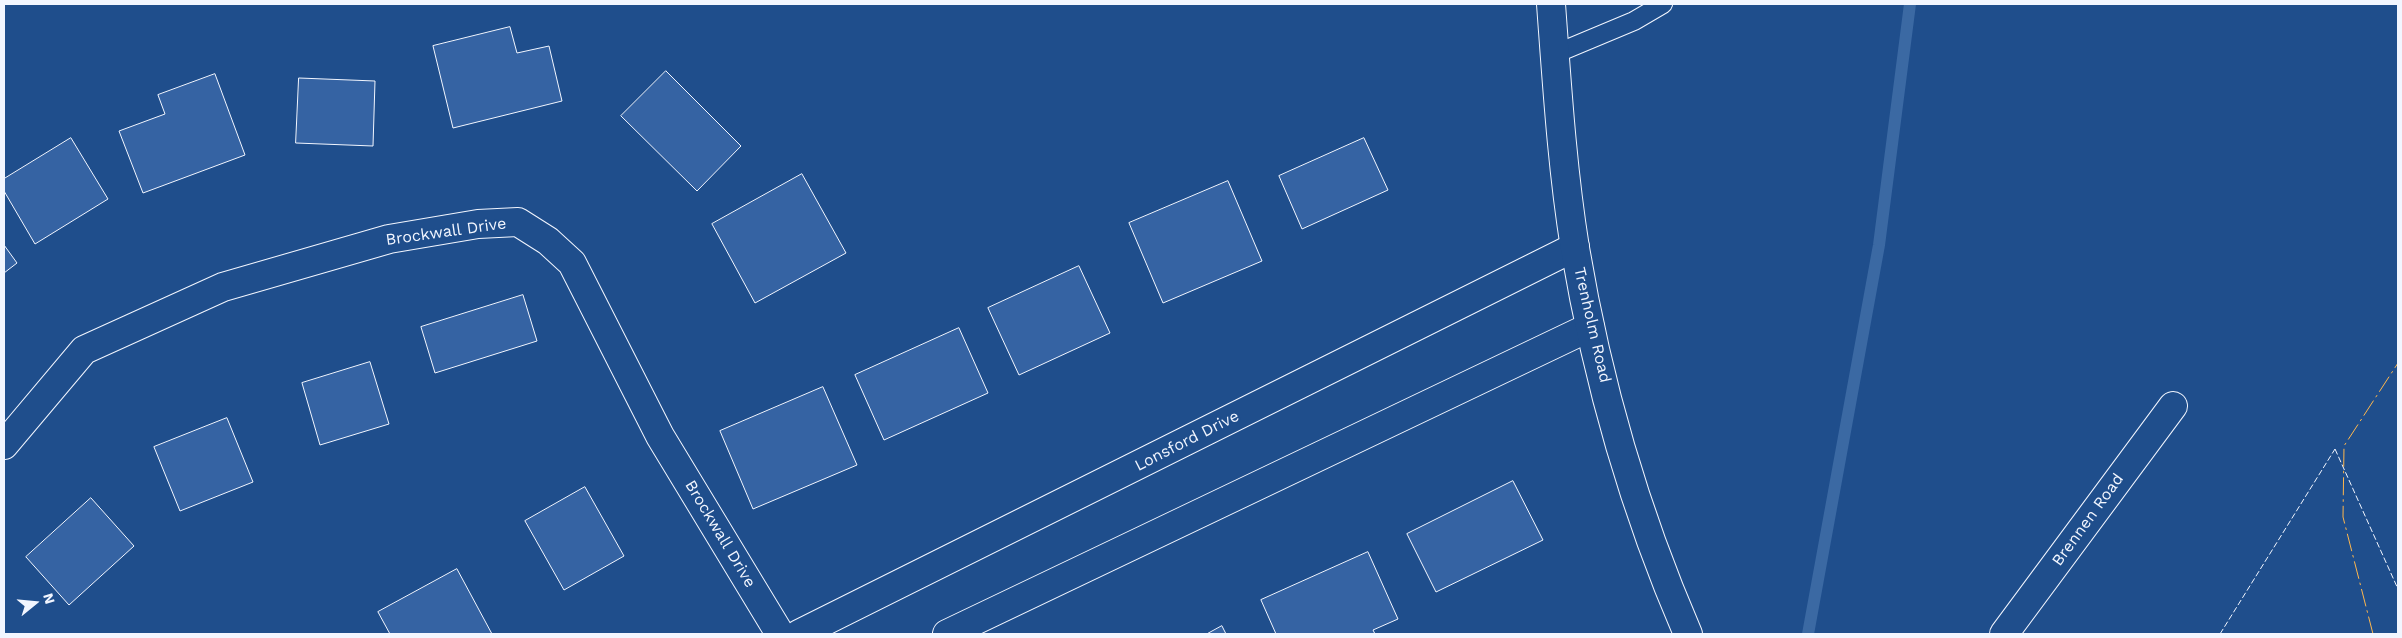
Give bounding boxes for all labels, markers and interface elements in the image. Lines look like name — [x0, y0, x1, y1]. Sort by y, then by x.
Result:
street label: Brockwall Drive — [384, 214, 508, 250]
street label: Trenholm Road — [1569, 265, 1615, 385]
street label: Lonsford Drive — [1132, 406, 1242, 476]
street label: Brennen Road — [2048, 470, 2128, 570]
street label: Brockwall Drive — [680, 477, 760, 591]
north arrow — [10, 578, 60, 628]
text: N — [40, 591, 59, 606]

